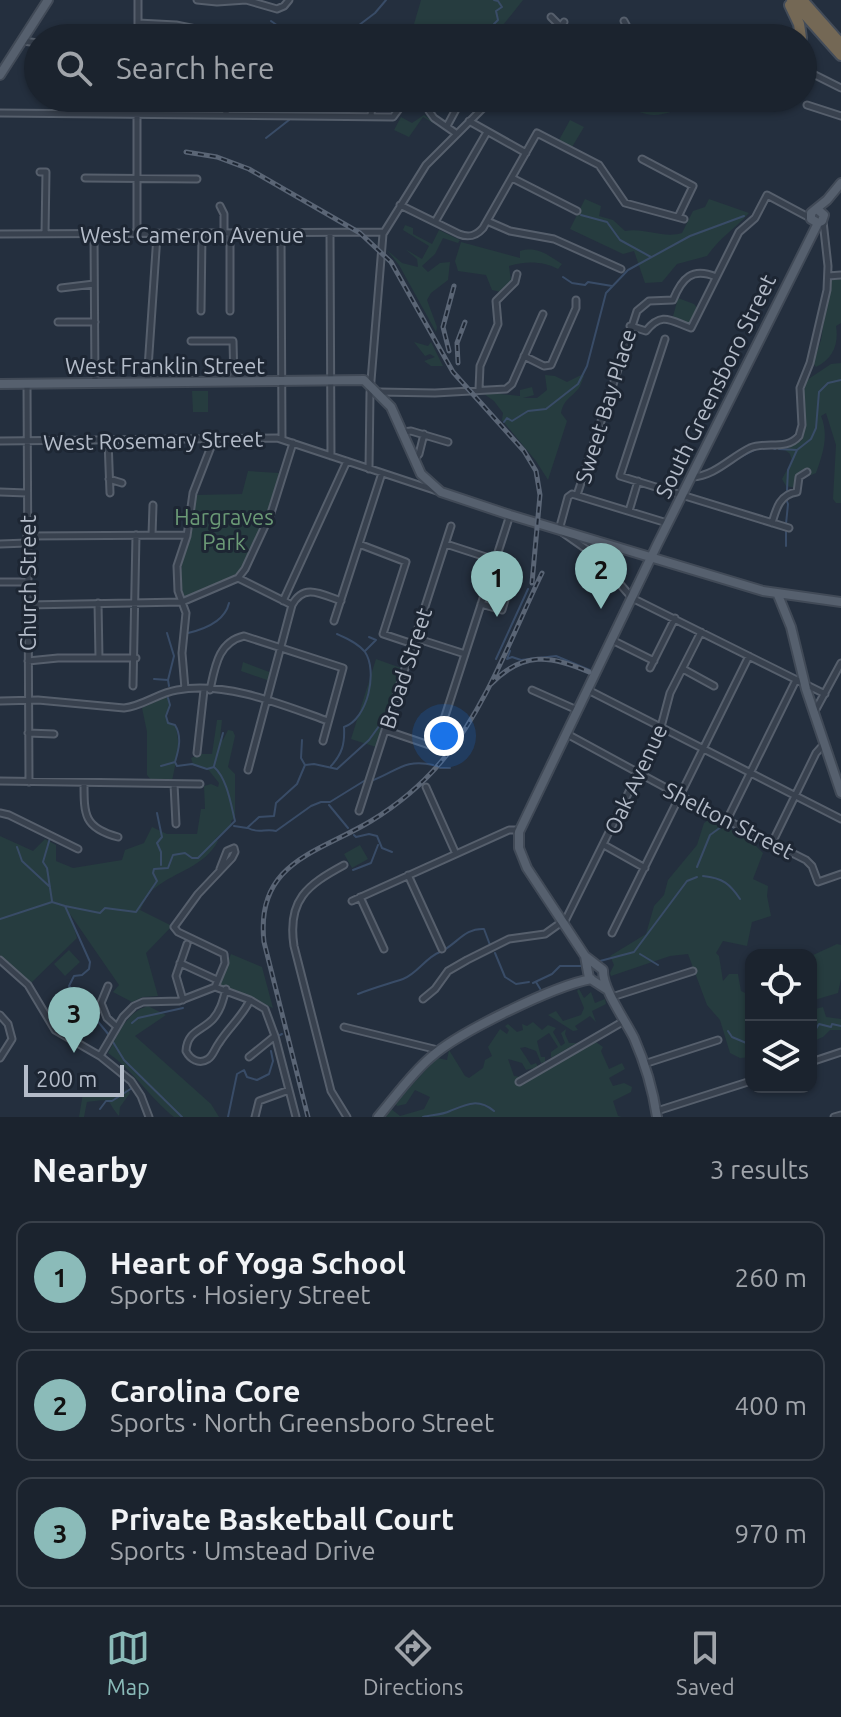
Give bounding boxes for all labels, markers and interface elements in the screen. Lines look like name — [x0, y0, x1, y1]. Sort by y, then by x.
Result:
search box — [24, 24, 817, 112]
icon: search — [52, 46, 96, 90]
text: Search here — [116, 51, 275, 85]
street label: West Cameron Avenue — [80, 222, 304, 247]
street label: South Greensboro Street — [650, 270, 780, 502]
street label: Sweet Bay Place — [570, 326, 640, 486]
street label: West Franklin Street — [65, 353, 265, 378]
street label: West Rosemary Street — [43, 426, 263, 454]
park label: Hargraves Park — [174, 504, 274, 554]
street label: Church Street — [15, 515, 40, 651]
pin: 2 — [575, 543, 627, 609]
pin: 1 — [471, 551, 523, 617]
street label: Broad Street — [374, 604, 436, 732]
your location — [424, 716, 464, 756]
street label: Oak Avenue — [599, 720, 671, 838]
street label: Shelton Street — [660, 777, 798, 864]
map controls — [745, 949, 817, 1093]
button: locate — [745, 949, 817, 1021]
pin: 3 — [48, 987, 100, 1053]
button: layers — [745, 1021, 817, 1093]
scale bar — [24, 1061, 124, 1097]
text: 200 m — [36, 1066, 97, 1091]
text: Nearby — [32, 1150, 147, 1188]
text: 3 results — [710, 1155, 809, 1184]
text: Heart of Yoga School — [110, 1246, 406, 1280]
text: 1 — [53, 1263, 67, 1292]
text: 260 m — [735, 1263, 807, 1292]
text: Sports · Hosiery Street — [110, 1280, 371, 1309]
text: Carolina Core — [110, 1374, 301, 1408]
text: 2 — [53, 1391, 67, 1420]
text: 400 m — [735, 1391, 807, 1420]
text: Sports · North Greensboro Street — [110, 1408, 494, 1437]
text: Private Basketball Court — [110, 1502, 454, 1536]
text: 3 — [53, 1519, 67, 1548]
text: 970 m — [735, 1519, 807, 1548]
text: Sports · Umstead Drive — [110, 1536, 376, 1565]
tab: Map — [106, 1626, 150, 1699]
tab: Directions — [363, 1626, 463, 1699]
tab: Saved — [676, 1626, 735, 1699]

